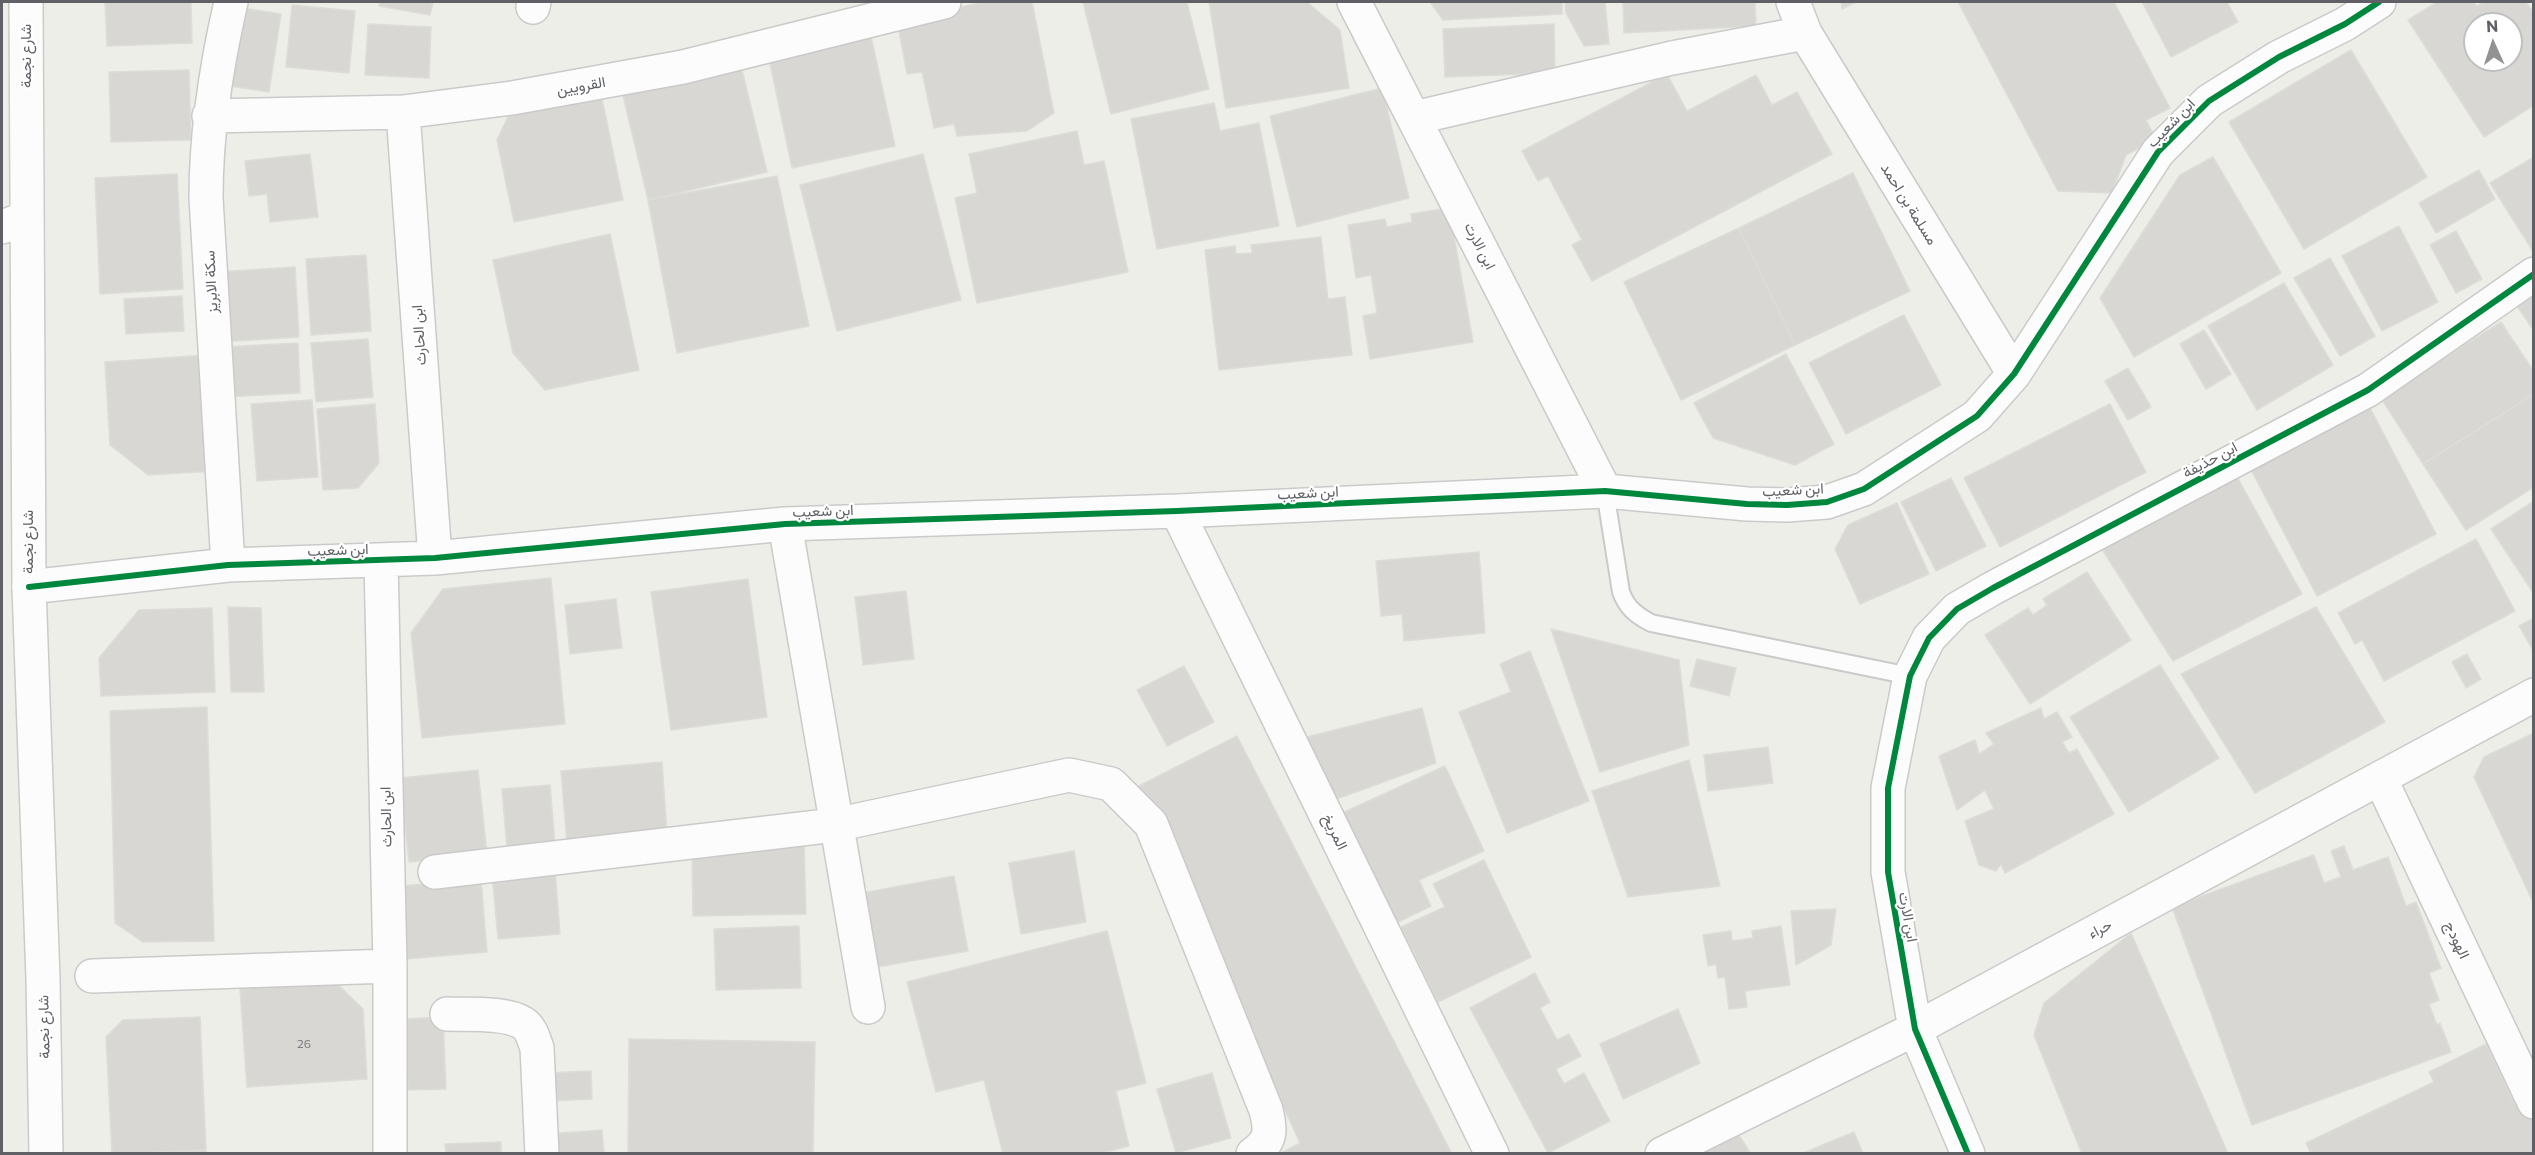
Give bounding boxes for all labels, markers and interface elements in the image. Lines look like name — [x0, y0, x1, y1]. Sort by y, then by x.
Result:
north arrow — [2463, 12, 2523, 72]
text: N — [2486, 16, 2499, 35]
street label: شارع نجمة — [17, 24, 35, 88]
street label: القرويين — [555, 73, 607, 99]
street label: ابن شعيب — [2143, 95, 2199, 151]
street label: مسلمة بن احمد — [1877, 160, 1941, 248]
street label: ابن الارت — [1460, 219, 1500, 273]
street label: سكة الابريز — [200, 250, 222, 314]
street label: ابن الحارث — [408, 304, 430, 366]
street label: ابن حذيفة — [2179, 438, 2241, 482]
street label: ابن شعيب — [1762, 479, 1824, 501]
street label: ابن شعيب — [1277, 482, 1339, 504]
street label: ابن شعيب — [792, 501, 854, 521]
street label: شارع نجمة — [19, 510, 37, 574]
street label: ابن شعيب — [307, 540, 369, 560]
street label: ابن الحارث — [376, 787, 396, 847]
street label: المريخ — [1319, 811, 1351, 853]
street label: ابن الارت — [1895, 890, 1921, 944]
street label: حراء — [2085, 915, 2115, 943]
street label: الهودج — [2441, 918, 2473, 962]
street label: شارع نجمة — [34, 995, 54, 1059]
house number: 26 — [297, 1037, 311, 1051]

